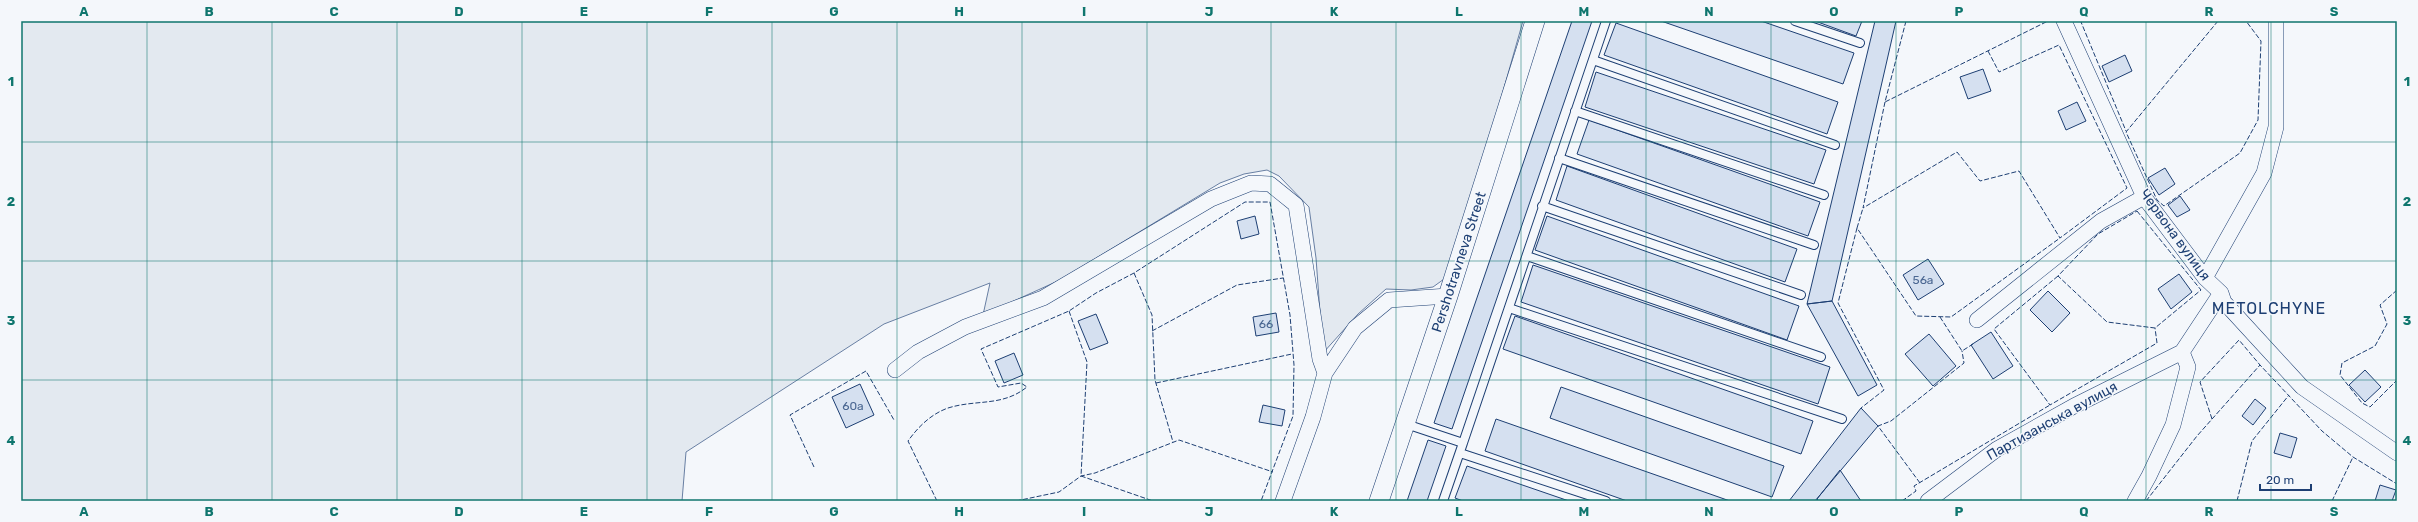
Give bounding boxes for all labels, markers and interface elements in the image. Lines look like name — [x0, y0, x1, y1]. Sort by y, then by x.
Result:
text: A — [79, 4, 89, 19]
text: B — [204, 4, 214, 19]
text: C — [329, 4, 339, 19]
text: D — [454, 4, 464, 19]
text: E — [580, 4, 588, 19]
text: F — [705, 4, 713, 19]
text: G — [829, 4, 839, 19]
text: H — [954, 4, 964, 19]
text: I — [1082, 4, 1086, 19]
text: J — [1205, 4, 1213, 19]
text: K — [1330, 4, 1339, 19]
text: L — [1455, 4, 1463, 19]
text: M — [1579, 4, 1589, 19]
text: N — [1704, 4, 1714, 19]
text: O — [1829, 4, 1839, 19]
text: P — [1955, 4, 1964, 19]
text: Q — [2079, 4, 2089, 19]
text: R — [2205, 4, 2214, 19]
text: S — [2330, 4, 2339, 19]
text: 1 — [8, 74, 14, 89]
text: 1 — [2404, 74, 2410, 89]
street label: Червона вулиця — [2136, 186, 2214, 284]
street label: Pershotravneva Street — [1428, 189, 1490, 334]
text: 2 — [7, 194, 15, 209]
text: 2 — [2403, 194, 2411, 209]
house number: 56а — [1913, 273, 1934, 287]
district label: METOLCHYNE — [2212, 299, 2326, 318]
text: 3 — [7, 313, 16, 328]
text: 3 — [2403, 313, 2412, 328]
house number: 66 — [1259, 317, 1273, 331]
street label: Партизанська вулиця — [1984, 378, 2120, 464]
house number: 60а — [842, 399, 864, 413]
text: 4 — [7, 433, 16, 448]
text: 4 — [2403, 433, 2412, 448]
scale bar — [2260, 466, 2311, 492]
text: 20 m — [2266, 473, 2294, 487]
text: A — [79, 504, 89, 519]
text: B — [204, 504, 214, 519]
text: C — [329, 504, 339, 519]
text: D — [454, 504, 464, 519]
text: E — [580, 504, 588, 519]
text: F — [705, 504, 713, 519]
text: G — [829, 504, 839, 519]
text: H — [954, 504, 964, 519]
text: I — [1082, 504, 1086, 519]
text: J — [1205, 504, 1213, 519]
text: K — [1330, 504, 1339, 519]
text: L — [1455, 504, 1463, 519]
text: M — [1579, 504, 1589, 519]
text: N — [1704, 504, 1714, 519]
text: O — [1829, 504, 1839, 519]
text: P — [1955, 504, 1964, 519]
text: Q — [2079, 504, 2089, 519]
text: R — [2205, 504, 2214, 519]
text: S — [2330, 504, 2339, 519]

